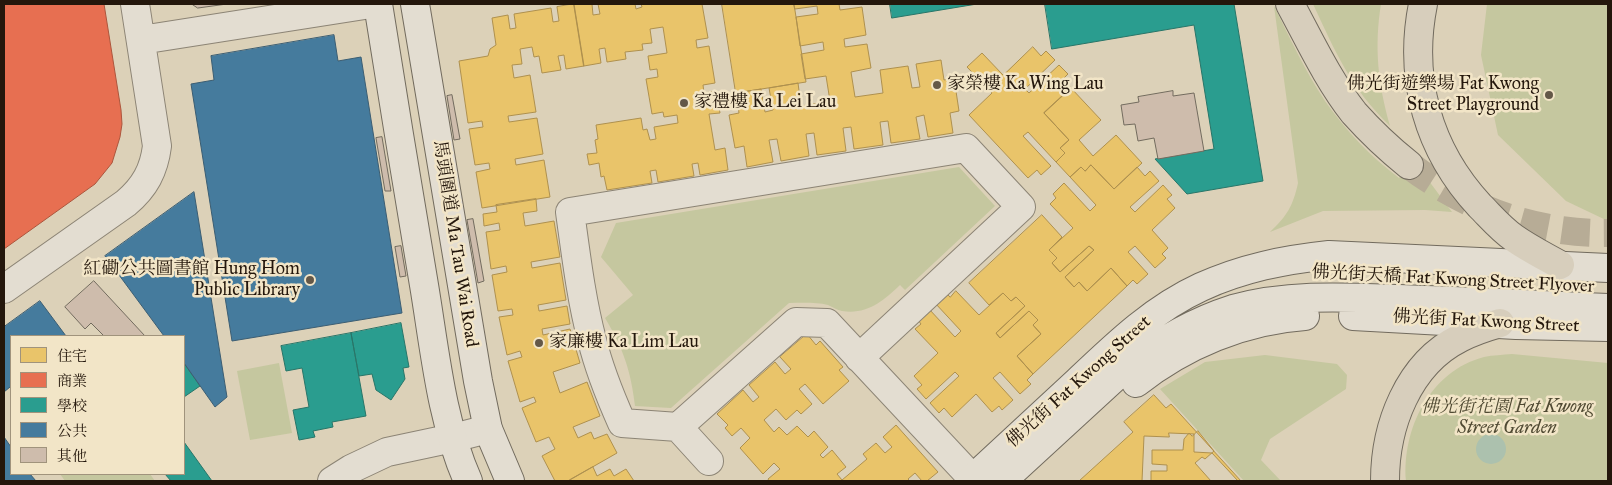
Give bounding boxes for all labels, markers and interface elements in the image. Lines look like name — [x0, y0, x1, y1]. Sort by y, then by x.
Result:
place label: 家榮樓 Ka Wing Lau — [947, 74, 1104, 96]
place label: 佛光街遊樂場 Fat Kwong Street Playground — [1347, 74, 1539, 116]
marker: 家榮樓 Ka Wing Lau — [931, 79, 943, 91]
marker: 佛光街遊樂場 Fat Kwong Street Playground — [1543, 89, 1555, 101]
place label: 家禮樓 Ka Lei Lau — [694, 92, 836, 114]
marker: 家禮樓 Ka Lei Lau — [678, 97, 690, 109]
street label: 馬頭圍道 Ma Tau Wai Road — [428, 139, 482, 349]
place label: 紅磡公共圖書館 Hung Hom Public Library — [84, 259, 300, 302]
street label: 佛光街天橋 Fat Kwong Street Flyover — [1311, 262, 1595, 298]
marker: 紅磡公共圖書館 Hung Hom Public Library — [304, 274, 316, 286]
street label: 佛光街 Fat Kwong Street — [1392, 306, 1580, 338]
street label: 佛光街 Fat Kwong Street — [1002, 311, 1156, 453]
place label: 家廉樓 Ka Lim Lau — [549, 332, 699, 354]
legend — [10, 335, 185, 475]
marker: 家廉樓 Ka Lim Lau — [533, 337, 545, 349]
text: 住宅 — [57, 347, 87, 365]
text: 商業 — [57, 372, 87, 390]
text: 學校 — [57, 397, 87, 415]
park label: 佛光街花園 Fat Kwong Street Garden — [1421, 397, 1593, 439]
text: 公共 — [57, 422, 87, 440]
text: 其他 — [57, 447, 87, 465]

